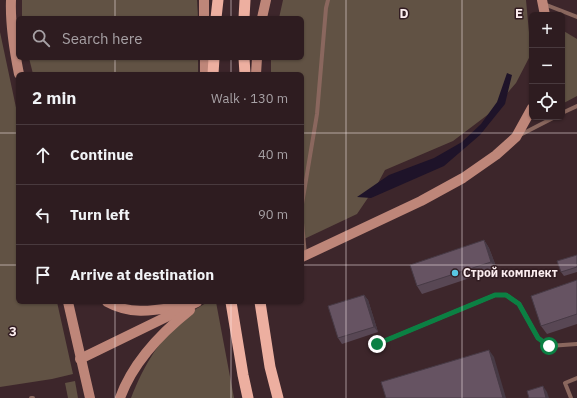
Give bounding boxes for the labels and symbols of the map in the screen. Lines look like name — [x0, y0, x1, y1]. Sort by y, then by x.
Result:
text: D — [399, 5, 409, 22]
text: E — [515, 5, 523, 22]
place label: Строй комплект — [463, 265, 558, 280]
marker: Строй комплект — [450, 268, 460, 278]
text: 3 — [9, 323, 17, 340]
route end — [368, 335, 386, 353]
route start — [540, 337, 558, 355]

